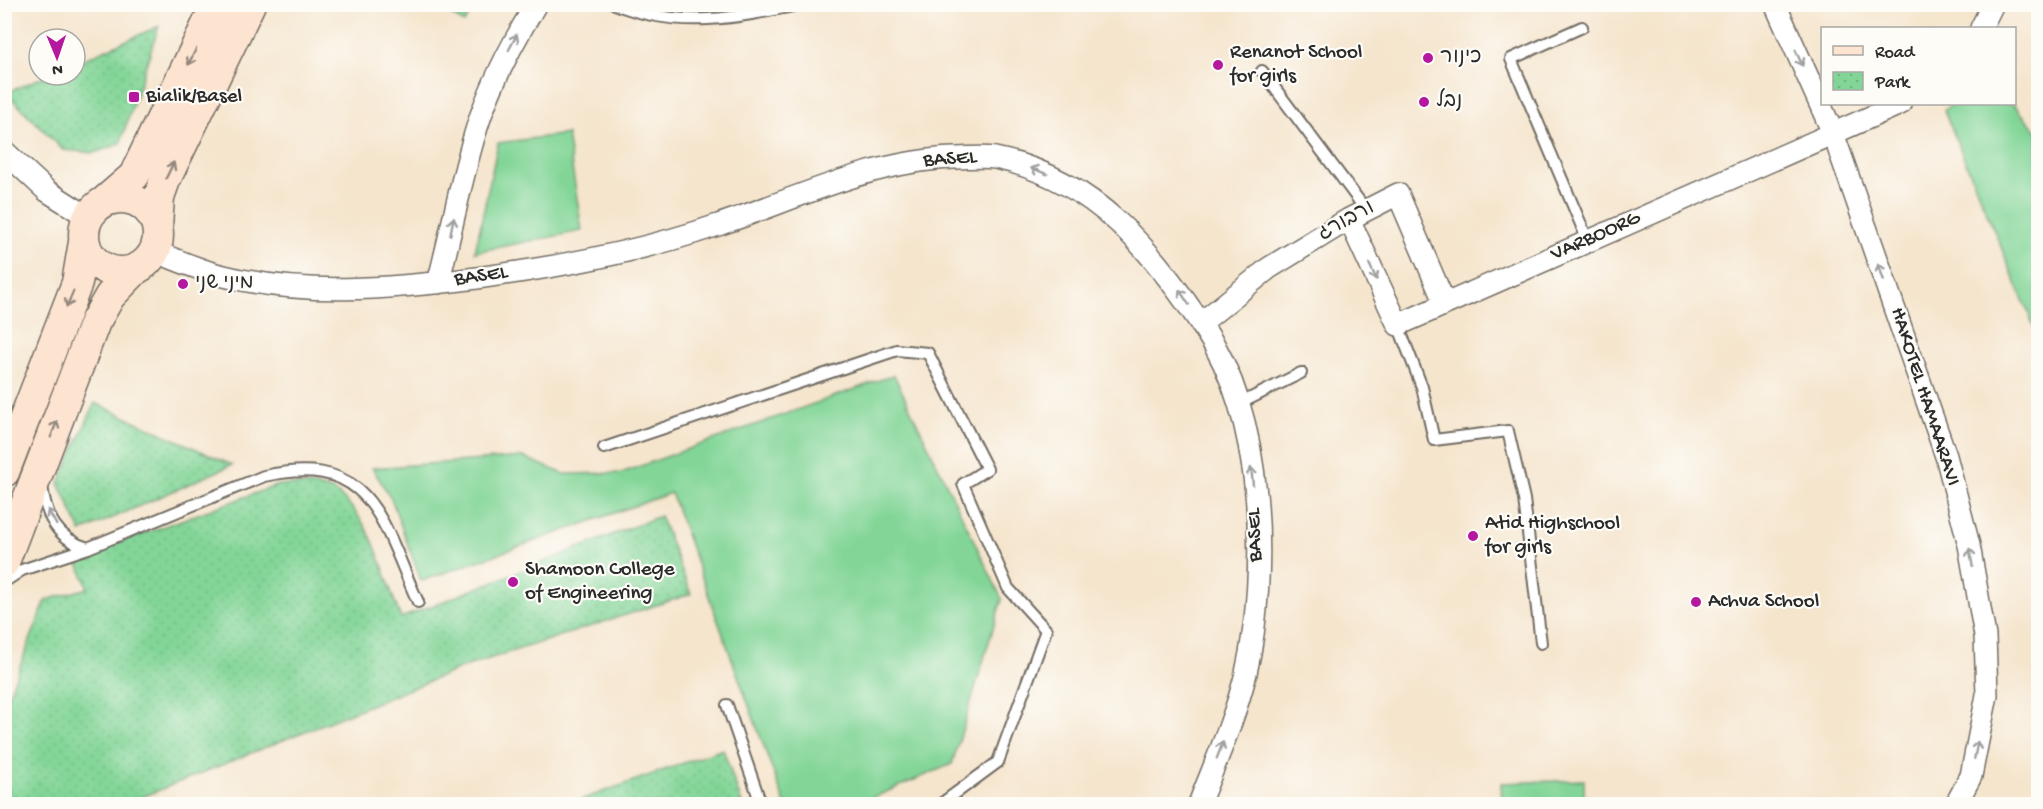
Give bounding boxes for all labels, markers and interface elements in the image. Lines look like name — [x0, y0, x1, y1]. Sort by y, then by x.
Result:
north arrow — [27, 27, 87, 87]
legend — [1821, 27, 2016, 105]
one-way arrow — [507, 34, 519, 51]
place label: Renanot School for girls — [1229, 41, 1362, 90]
text: Road — [1875, 43, 1916, 64]
place label: כינור — [1440, 46, 1481, 71]
one-way arrow — [185, 48, 197, 66]
one-way arrow — [1794, 48, 1805, 66]
marker: כינור — [1421, 51, 1435, 65]
marker: Renanot School for girls — [1211, 58, 1225, 72]
text: N — [51, 59, 63, 78]
text: Park — [1874, 73, 1911, 94]
place label: Bialik/Basel — [145, 85, 242, 110]
place label: נבל — [1436, 88, 1462, 115]
marker: Bialik/Basel — [127, 90, 141, 104]
marker: נבל — [1417, 95, 1431, 109]
street label: BASEL — [921, 146, 979, 174]
one-way arrow — [165, 161, 177, 179]
one-way arrow — [1030, 165, 1049, 176]
street label: ורבורג — [1314, 196, 1380, 248]
street label: VARBOORG — [1546, 206, 1645, 268]
one-way arrow — [447, 217, 458, 237]
street label: BASEL — [452, 261, 511, 293]
one-way arrow — [1368, 262, 1380, 280]
one-way arrow — [1875, 263, 1886, 281]
place label: מיני שני — [195, 272, 254, 297]
marker: מיני שני — [176, 277, 190, 291]
one-way arrow — [64, 289, 75, 307]
one-way arrow — [1177, 289, 1189, 306]
street label: HAKOTEL HAMAARAVI — [1883, 305, 1965, 489]
one-way arrow — [50, 420, 61, 438]
one-way arrow — [1247, 467, 1258, 487]
street label: BASEL — [1243, 506, 1269, 563]
one-way arrow — [46, 509, 58, 526]
place label: Atid Highschool for girls — [1484, 512, 1620, 561]
marker: Atid Highschool for girls — [1466, 529, 1480, 543]
one-way arrow — [1966, 548, 1977, 568]
place label: Shamoon College of Engineering — [525, 558, 676, 607]
marker: Shamoon College of Engineering — [506, 575, 520, 589]
place label: Achva School — [1708, 590, 1819, 615]
marker: Achva School — [1689, 595, 1703, 609]
one-way arrow — [1216, 741, 1227, 760]
one-way arrow — [1971, 741, 1982, 760]

